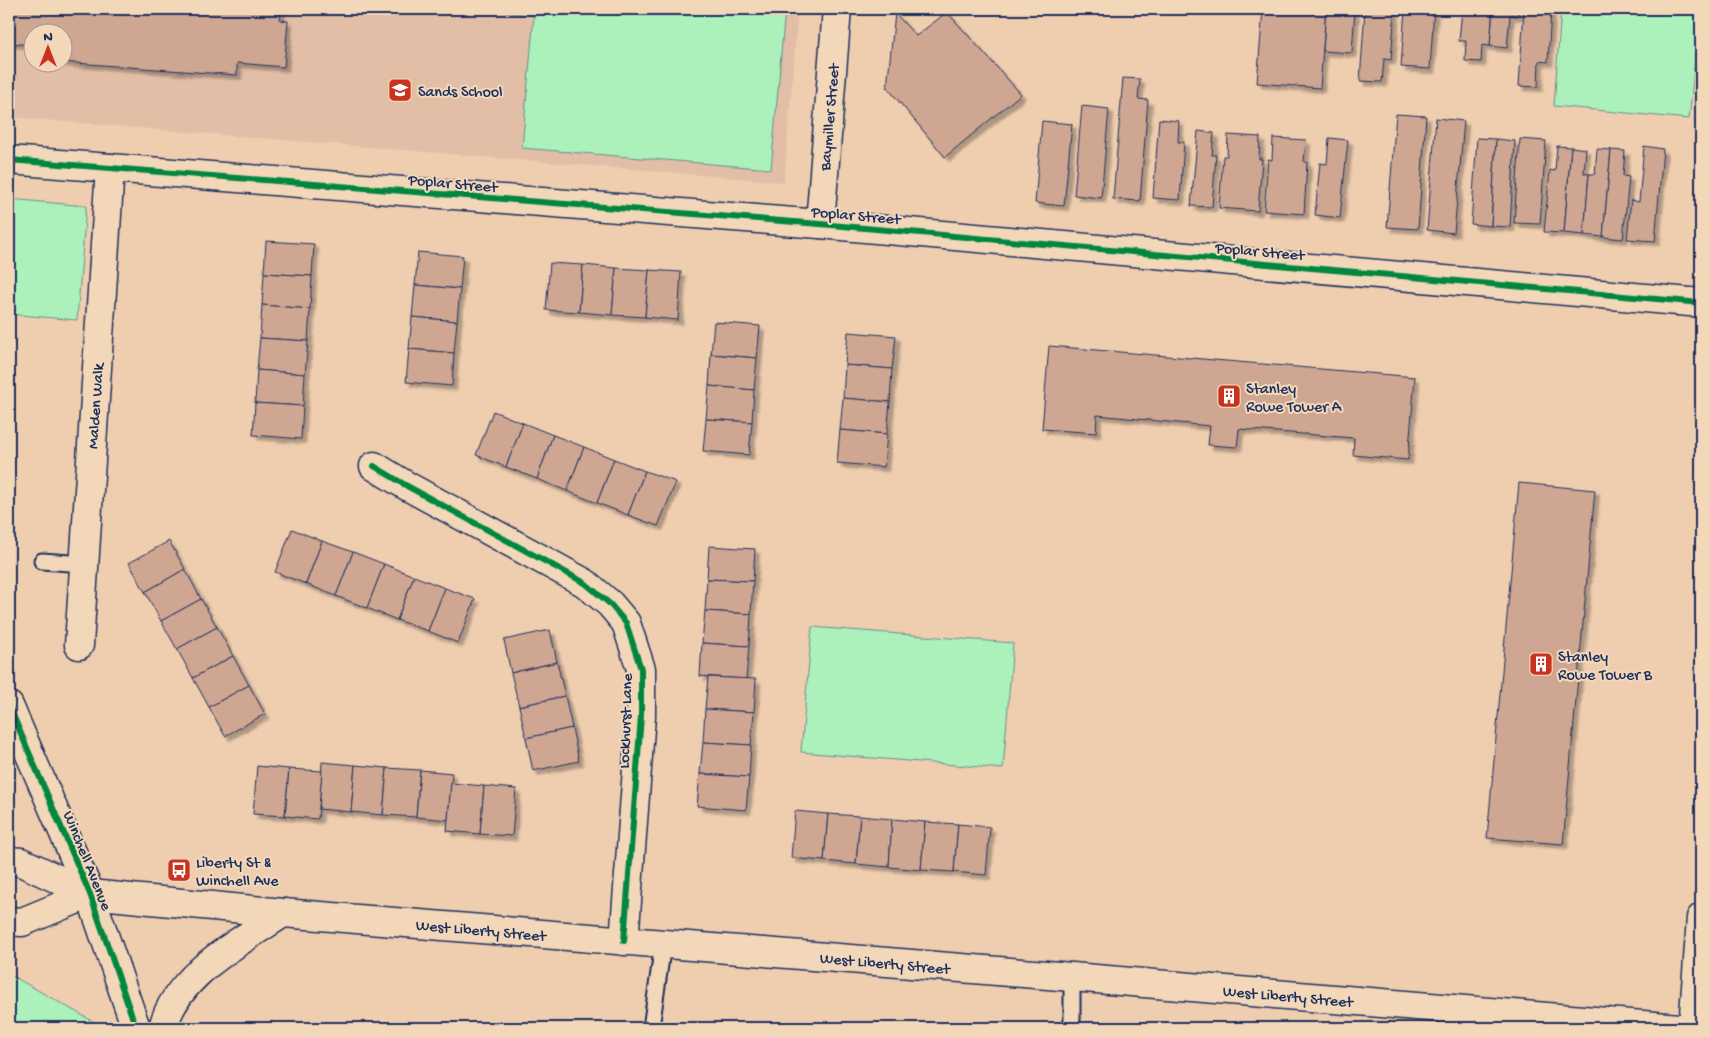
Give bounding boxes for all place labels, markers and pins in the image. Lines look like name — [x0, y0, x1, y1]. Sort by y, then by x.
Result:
school or university icon: Sands School — [387, 77, 413, 103]
place label: Sands School — [418, 84, 503, 103]
place label: Stanley Rowe Tower A — [1246, 381, 1343, 418]
building icon: Stanley Rowe Tower A — [1216, 383, 1242, 409]
place label: Stanley Rowe Tower B — [1558, 649, 1653, 686]
building icon: Stanley Rowe Tower B — [1528, 651, 1554, 677]
place label: Liberty St & Winchell Ave — [196, 855, 279, 892]
bus stop icon: Liberty St & Winchell Ave — [166, 857, 192, 883]

